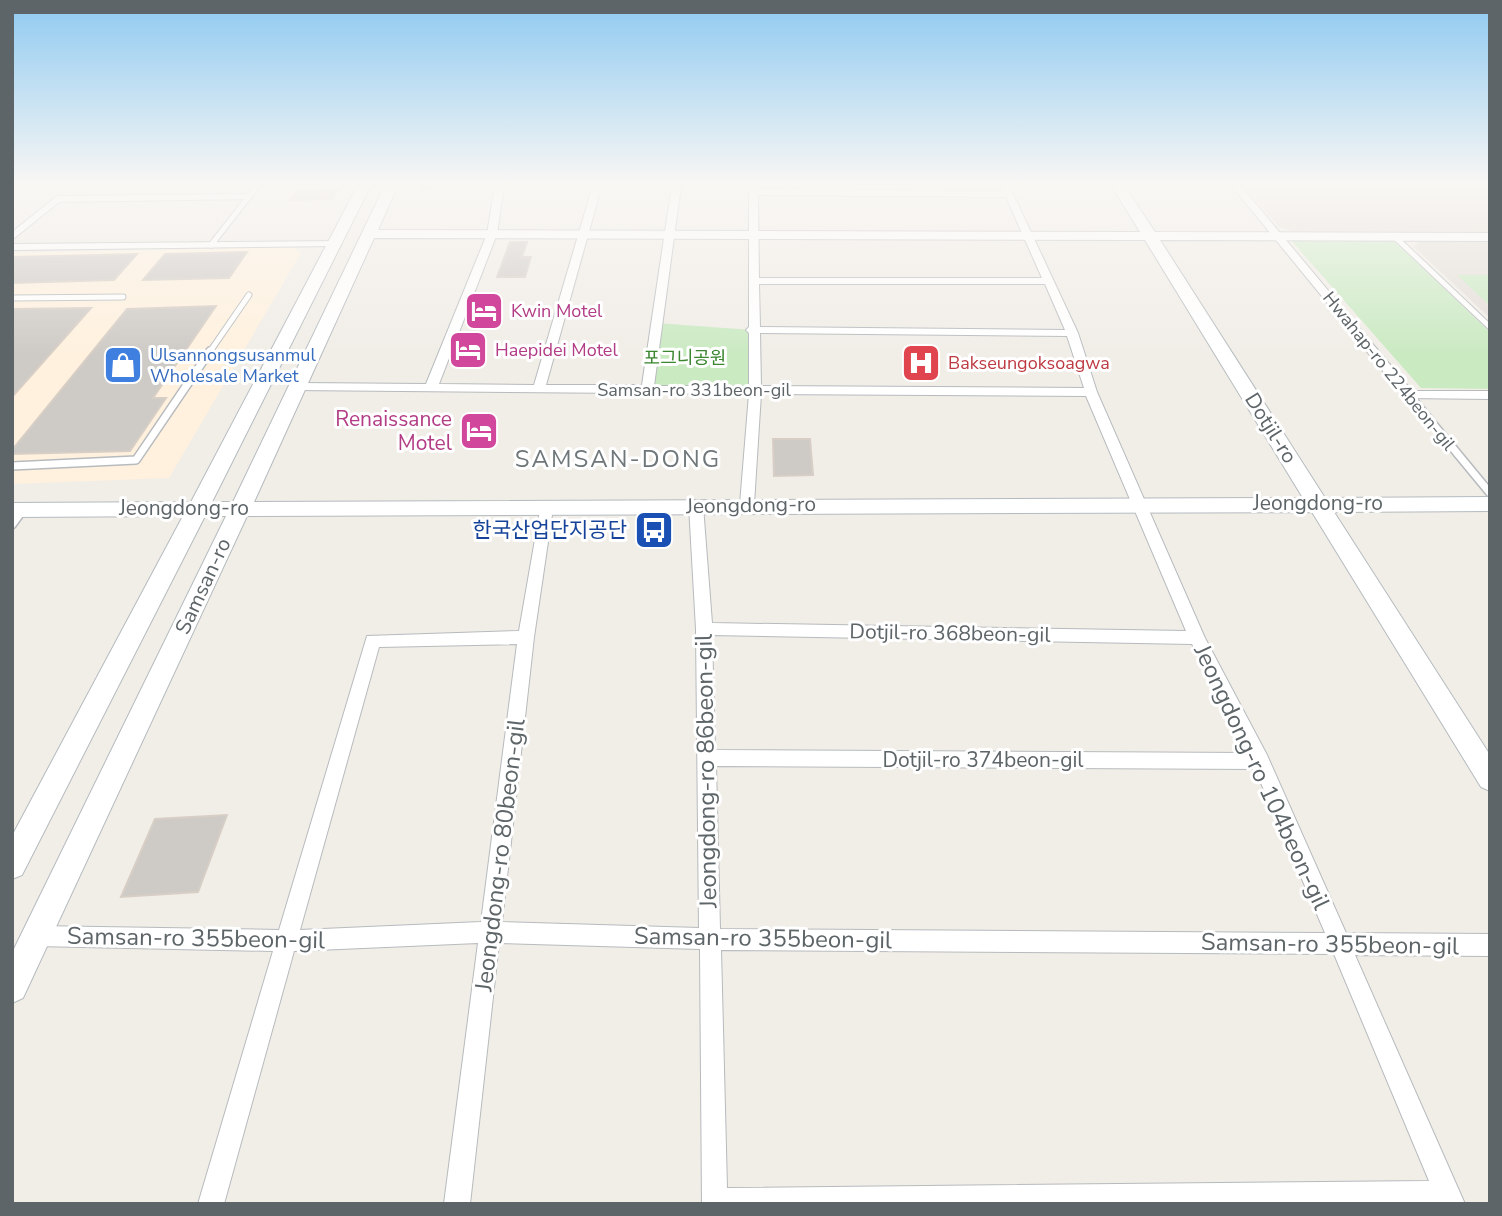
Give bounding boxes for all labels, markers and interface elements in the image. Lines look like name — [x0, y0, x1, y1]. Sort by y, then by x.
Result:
street label: Hwahap-ro 224beon-gil — [1317, 287, 1461, 456]
hotel icon: Kwin Motel — [463, 290, 505, 332]
place label: Kwin Motel — [511, 299, 603, 323]
hotel icon: Haepidei Motel — [447, 329, 489, 371]
place label: Haepidei Motel — [495, 338, 618, 362]
hospital icon: Bakseungoksoagwa — [900, 342, 942, 384]
place label: Ulsannongsusanmul Wholesale Market — [150, 343, 316, 388]
shop icon: Ulsannongsusanmul Wholesale Market — [102, 344, 144, 386]
park label: 포그니공원 — [644, 346, 726, 370]
place label: Bakseungoksoagwa — [948, 351, 1110, 375]
street label: Samsan-ro 331beon-gil — [597, 378, 792, 402]
street label: Dotjil-ro — [1238, 387, 1304, 469]
place label: Renaissance Motel — [335, 405, 453, 457]
hotel icon: Renaissance Motel — [458, 410, 500, 452]
district label: SAMSAN-DONG — [515, 443, 721, 475]
street label: Jeongdong-ro — [1252, 489, 1383, 517]
street label: Jeongdong-ro — [685, 490, 816, 520]
street label: Jeongdong-ro — [118, 494, 249, 522]
bus stop icon: 한국산업단지공단 — [633, 509, 675, 551]
place label: 한국산업단지공단 — [472, 516, 627, 544]
street label: Samsan-ro — [169, 533, 237, 639]
street label: Dotjil-ro 368beon-gil — [849, 617, 1052, 649]
street label: Jeongdong-ro 86beon-gil — [688, 633, 724, 910]
street label: Jeongdong-ro 104beon-gil — [1186, 638, 1338, 915]
street label: Jeongdong-ro 80beon-gil — [467, 717, 533, 994]
street label: Dotjil-ro 374beon-gil — [882, 746, 1084, 774]
street label: Samsan-ro 355beon-gil — [67, 920, 325, 956]
street label: Samsan-ro 355beon-gil — [634, 920, 892, 956]
street label: Samsan-ro 355beon-gil — [1201, 926, 1459, 962]

